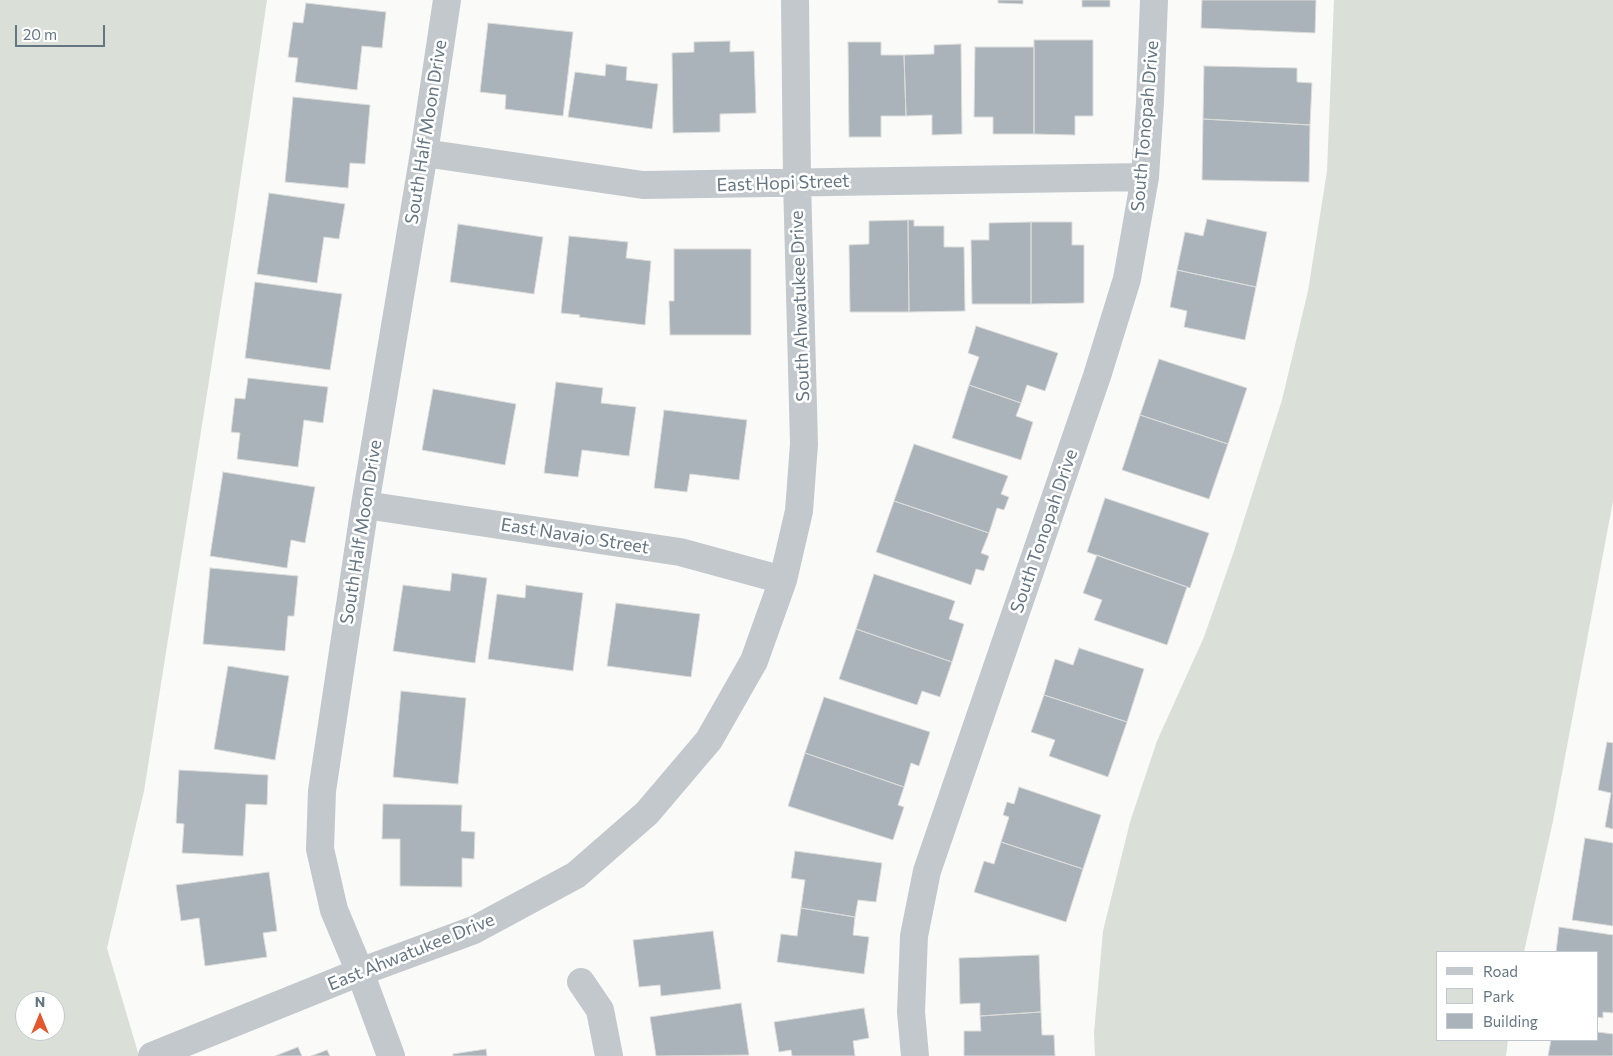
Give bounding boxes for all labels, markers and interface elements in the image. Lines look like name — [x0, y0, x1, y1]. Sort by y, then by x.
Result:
scale bar — [18, 15, 108, 47]
text: 20 m — [23, 25, 57, 43]
street label: South Half Moon Drive — [401, 38, 451, 226]
street label: South Tonopah Drive — [1127, 39, 1163, 213]
street label: East Hopi Street — [716, 170, 850, 196]
street label: South Ahwatukee Drive — [786, 210, 814, 402]
street label: South Half Moon Drive — [336, 438, 386, 626]
street label: South Tonopah Drive — [1006, 446, 1082, 616]
street label: East Navajo Street — [499, 514, 651, 558]
street label: East Ahwatukee Drive — [324, 909, 498, 995]
legend — [1436, 951, 1598, 1041]
text: Road — [1483, 962, 1518, 980]
text: Park — [1483, 987, 1514, 1005]
north arrow — [15, 991, 65, 1041]
text: N — [35, 993, 45, 1010]
text: Building — [1483, 1012, 1538, 1030]

